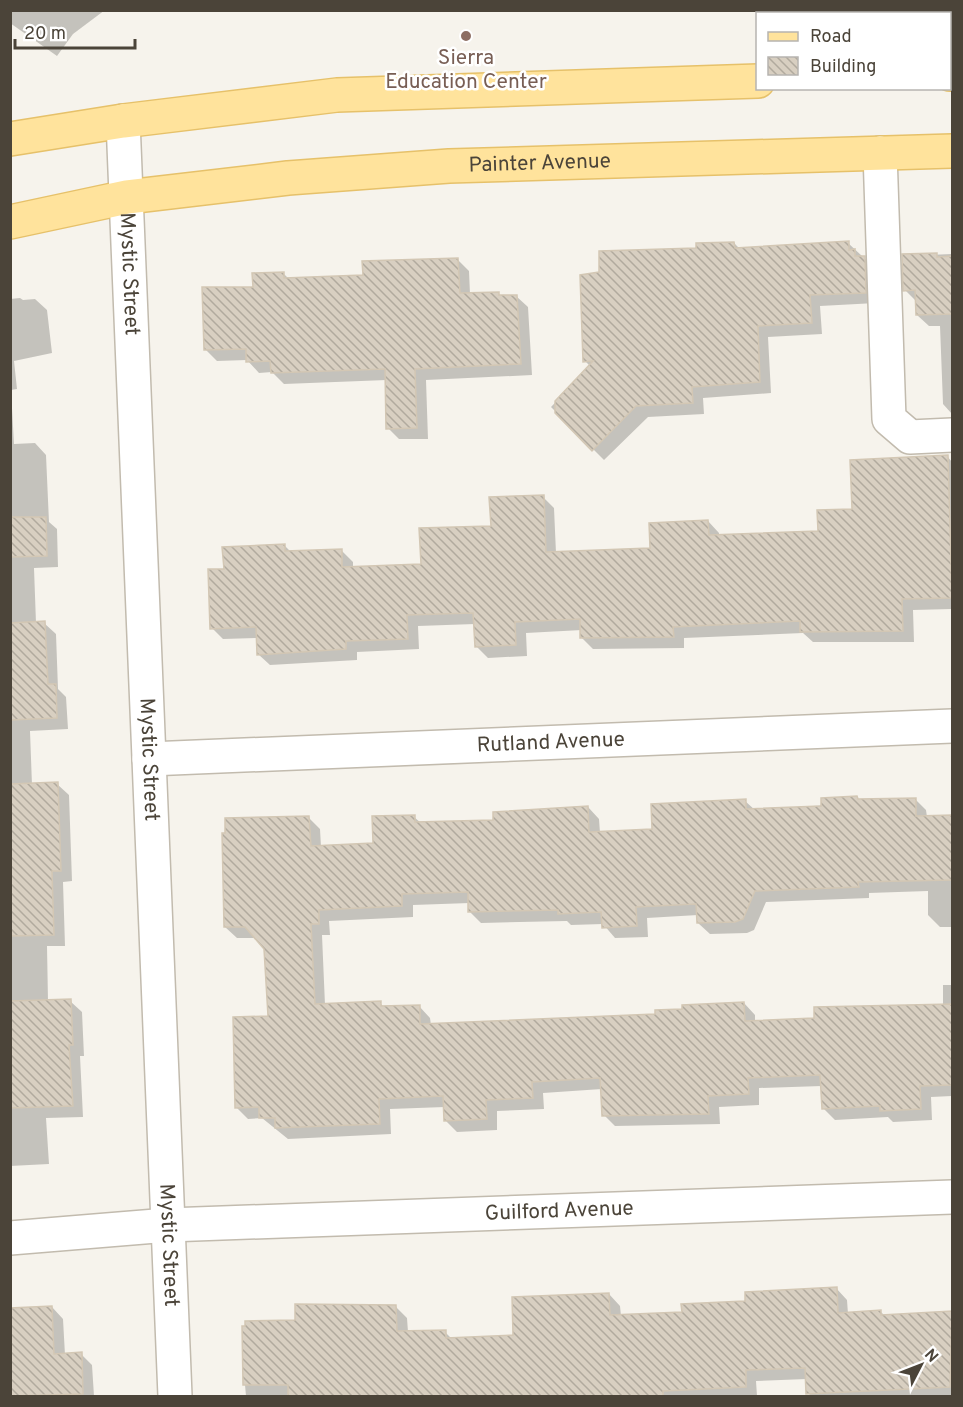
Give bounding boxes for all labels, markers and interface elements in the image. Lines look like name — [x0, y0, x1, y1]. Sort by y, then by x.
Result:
scale bar — [15, 12, 135, 50]
legend — [756, 12, 951, 90]
text: 20 m — [24, 23, 66, 46]
text: Road — [810, 26, 852, 49]
marker: Sierra Education Center — [459, 29, 473, 43]
place label: Sierra Education Center — [385, 45, 547, 96]
text: Building — [810, 56, 876, 79]
street label: Painter Avenue — [468, 148, 611, 179]
street label: Mystic Street — [113, 212, 145, 336]
street label: Mystic Street — [133, 697, 165, 822]
street label: Rutland Avenue — [476, 726, 625, 759]
street label: Mystic Street — [153, 1183, 185, 1307]
street label: Guilford Avenue — [484, 1195, 634, 1227]
north arrow — [891, 1335, 951, 1395]
text: N — [919, 1345, 942, 1367]

